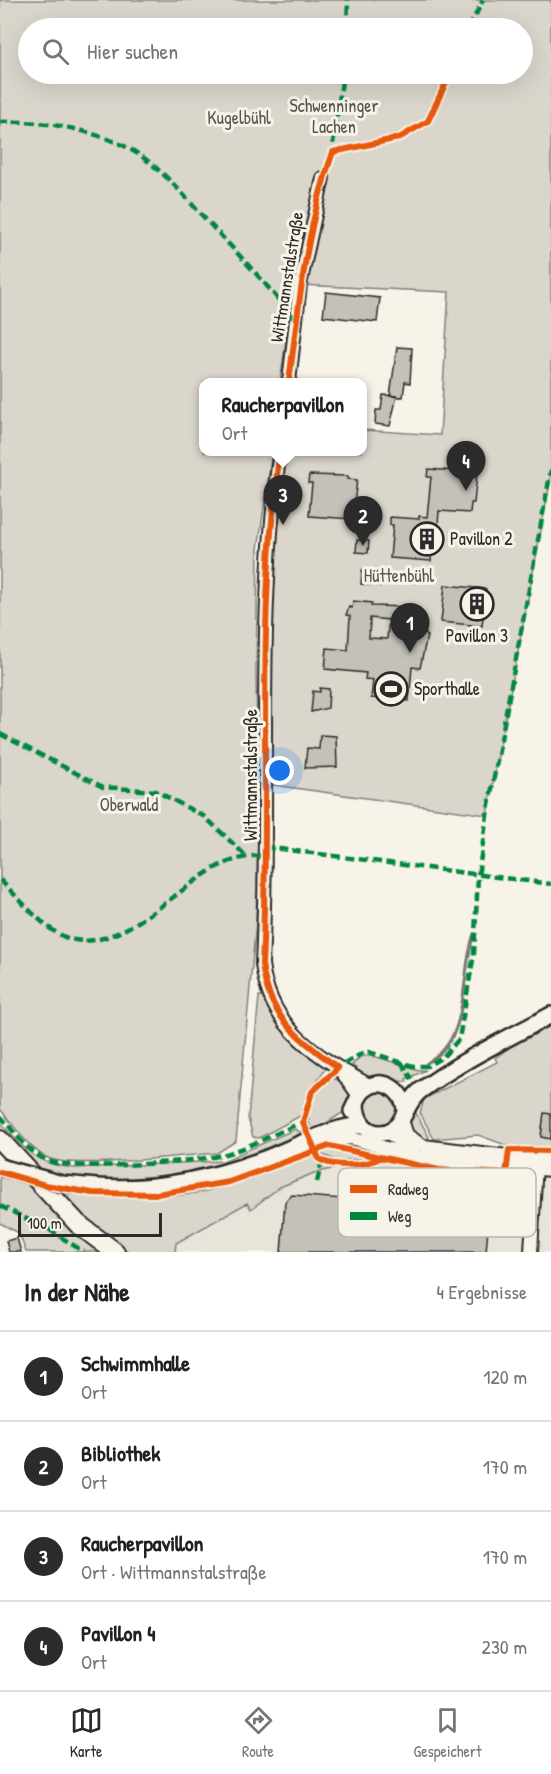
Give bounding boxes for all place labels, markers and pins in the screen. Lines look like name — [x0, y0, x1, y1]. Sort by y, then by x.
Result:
pin: 4 — [446, 442, 486, 491]
pin: 3 — [264, 476, 302, 525]
pin: 2 — [344, 496, 382, 546]
building icon: Pavillon 2 — [409, 521, 445, 557]
place label: Pavillon 2 — [450, 526, 513, 551]
building icon: Pavillon 3 — [459, 586, 495, 622]
pin: 1 — [390, 604, 430, 653]
place label: Pavillon 3 — [446, 623, 508, 648]
sports icon: Sporthalle — [373, 671, 409, 707]
place label: Sporthalle — [414, 676, 480, 701]

